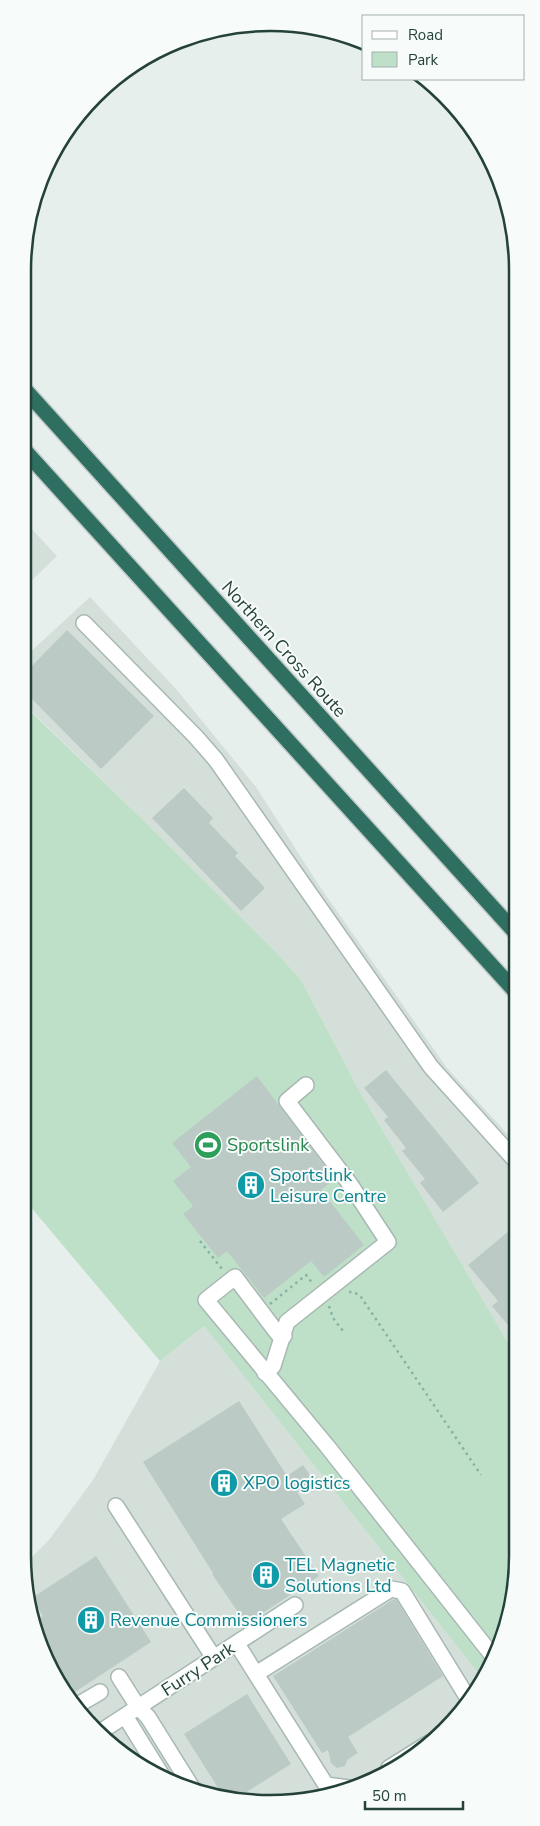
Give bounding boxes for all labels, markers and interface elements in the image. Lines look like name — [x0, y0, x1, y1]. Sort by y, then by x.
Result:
legend — [362, 15, 525, 80]
text: Road — [408, 25, 443, 45]
text: Park — [408, 50, 438, 70]
street label: Northern Cross Route — [216, 576, 352, 722]
sports icon: Sportslink — [193, 1130, 223, 1160]
place label: Sportslink — [227, 1133, 310, 1157]
place label: Sportslink Leisure Centre — [270, 1163, 386, 1208]
building icon: Sportslink Leisure Centre — [236, 1170, 266, 1200]
building icon: XPO logistics — [209, 1468, 239, 1498]
place label: XPO logistics — [243, 1471, 350, 1495]
place label: TEL Magnetic Solutions Ltd — [285, 1553, 395, 1598]
building icon: TEL Magnetic Solutions Ltd — [251, 1560, 281, 1590]
building icon: Revenue Commissioners — [76, 1605, 106, 1635]
place label: Revenue Commissioners — [110, 1608, 307, 1632]
street label: Furry Park — [157, 1636, 240, 1702]
scale bar — [365, 1778, 462, 1810]
text: 50 m — [372, 1786, 407, 1806]

